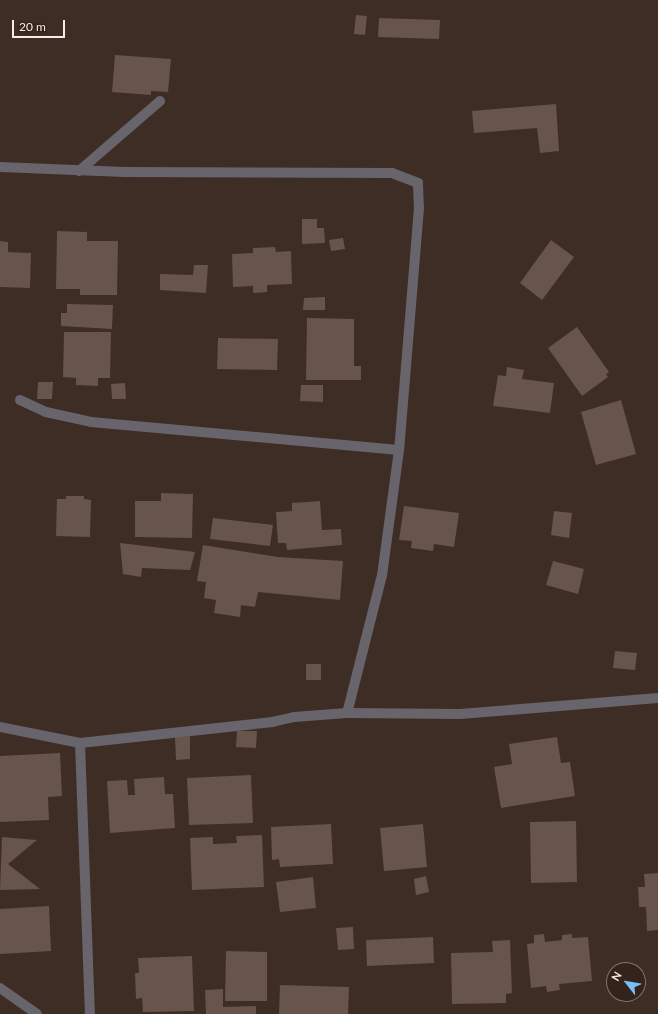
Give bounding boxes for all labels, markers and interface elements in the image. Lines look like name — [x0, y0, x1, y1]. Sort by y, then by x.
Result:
scale bar — [14, 12, 67, 38]
text: 20 m — [19, 19, 46, 34]
north arrow — [606, 962, 646, 1002]
text: N — [608, 969, 624, 983]

